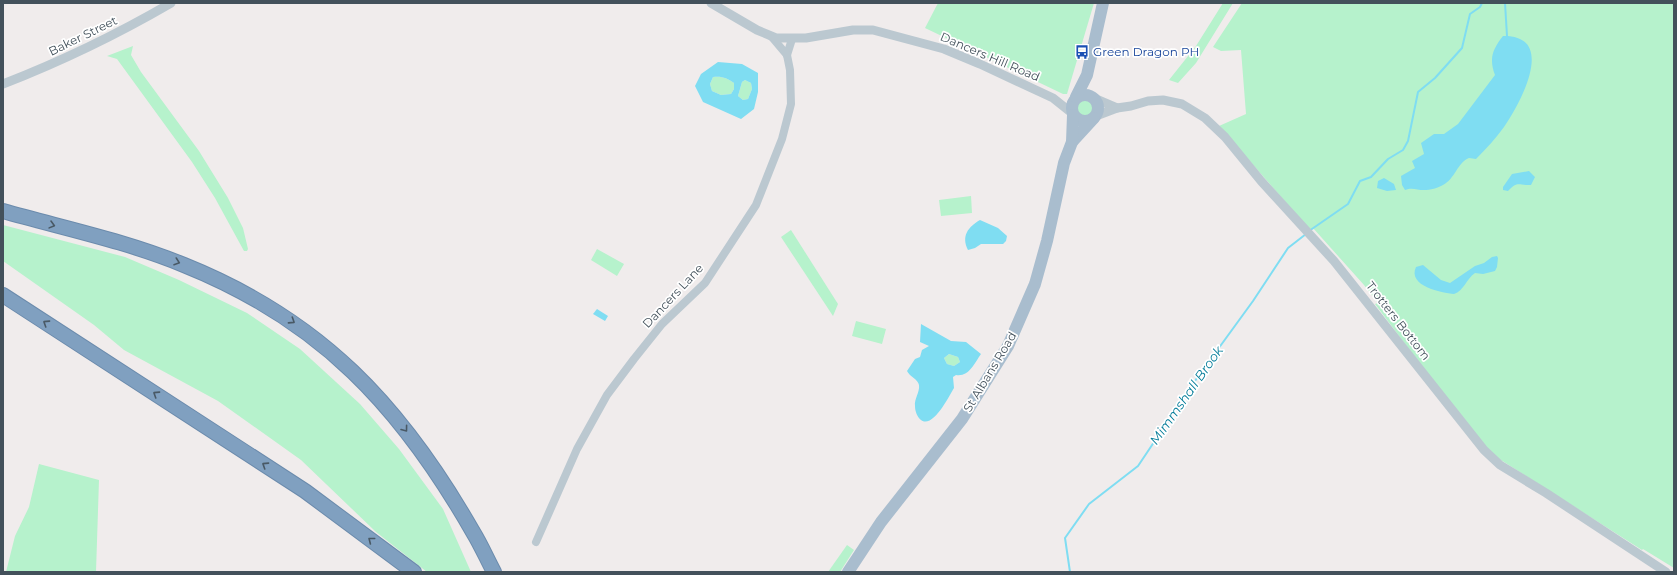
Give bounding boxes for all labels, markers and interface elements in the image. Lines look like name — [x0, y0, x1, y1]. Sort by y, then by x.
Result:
street label: Baker Street — [46, 12, 120, 59]
street label: Dancers Hill Road — [938, 29, 1042, 84]
bus stop icon: Green Dragon PH — [1074, 44, 1090, 60]
place label: Green Dragon PH — [1093, 44, 1199, 59]
one-way arrow — [49, 220, 56, 228]
one-way arrow — [173, 257, 180, 266]
street label: Dancers Lane — [639, 260, 706, 331]
street label: Trotters Bottom — [1363, 278, 1434, 363]
one-way arrow — [288, 317, 295, 324]
one-way arrow — [44, 321, 51, 328]
street label: St Albans Road — [960, 329, 1019, 415]
water label: Mimmshall Brook — [1146, 342, 1227, 447]
one-way arrow — [153, 391, 160, 398]
one-way arrow — [400, 425, 408, 432]
one-way arrow — [262, 463, 269, 470]
one-way arrow — [368, 538, 375, 545]

